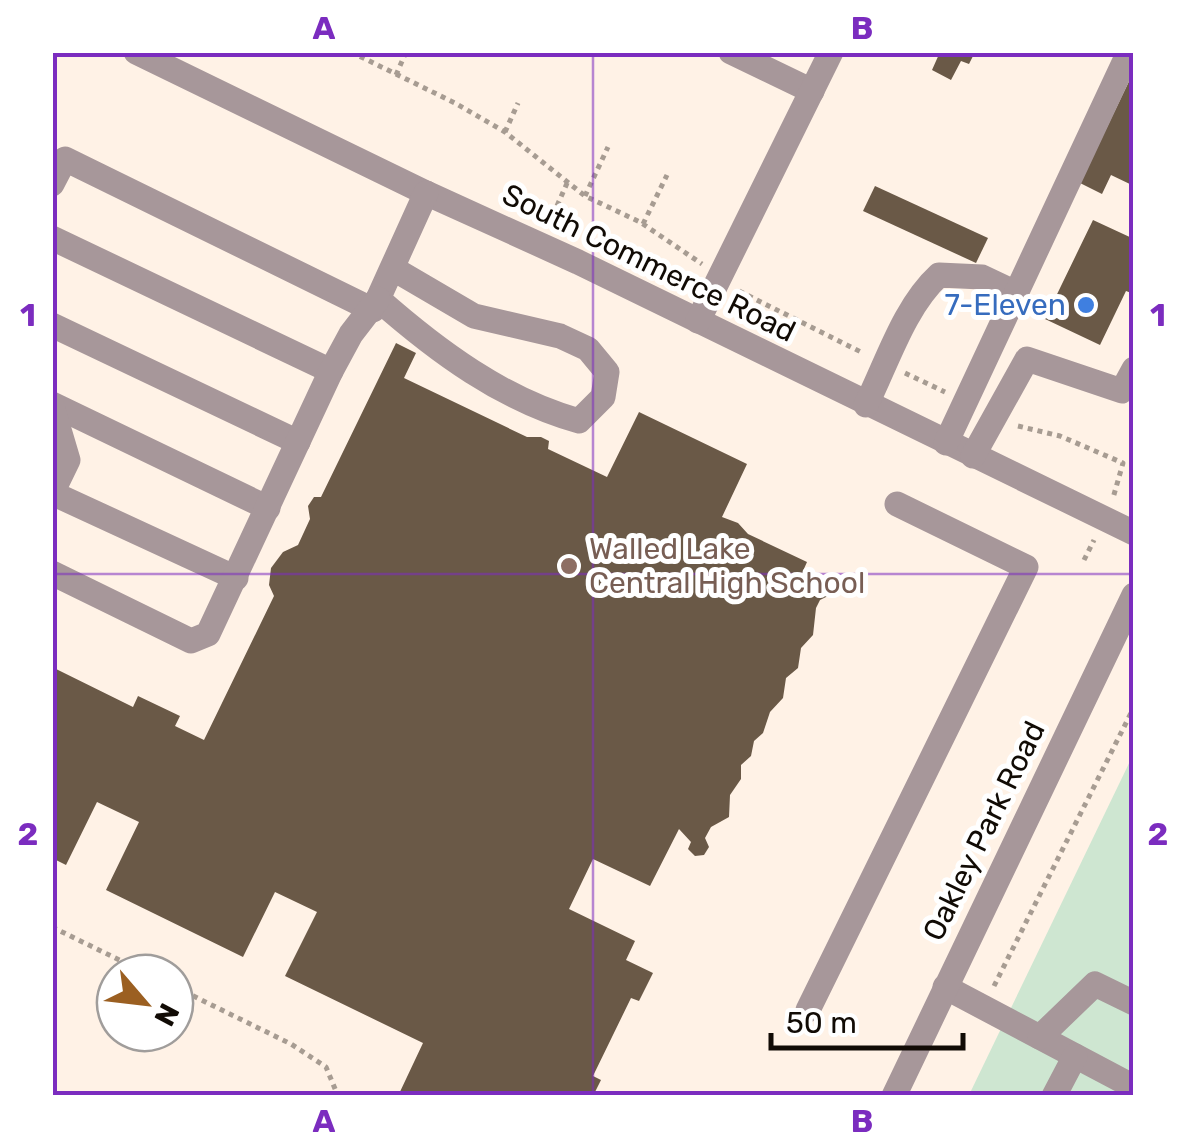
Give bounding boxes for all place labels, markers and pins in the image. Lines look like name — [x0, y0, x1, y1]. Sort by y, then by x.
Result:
place label: 7-Eleven — [945, 287, 1066, 323]
marker: 7-Eleven — [1075, 294, 1097, 316]
place label: Walled Lake Central High School — [589, 531, 865, 601]
marker: Walled Lake Central High School — [558, 555, 580, 577]

